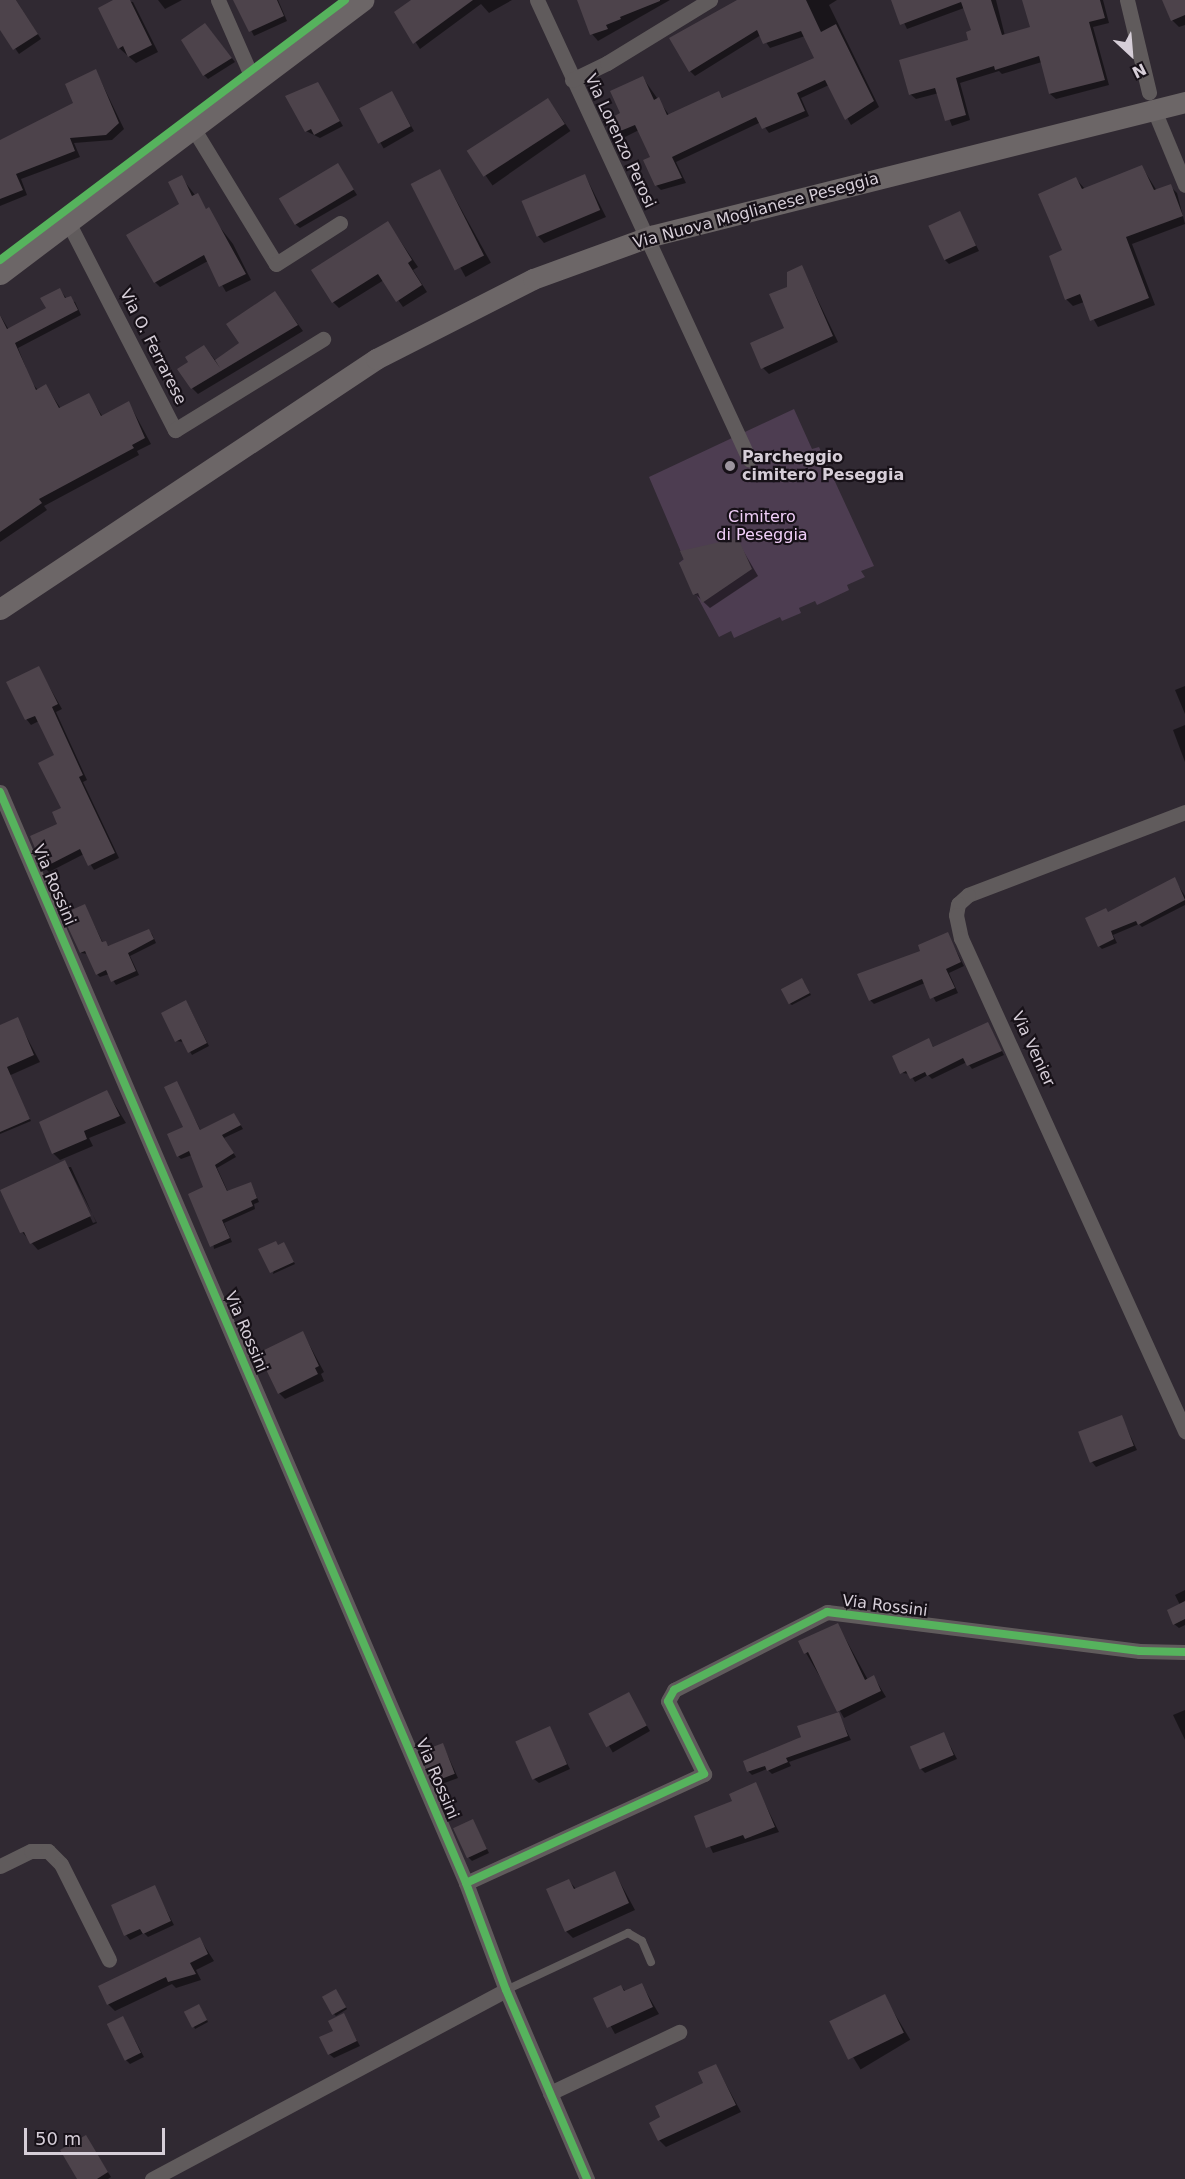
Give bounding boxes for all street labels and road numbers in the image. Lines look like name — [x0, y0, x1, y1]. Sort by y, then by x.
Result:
street label: Via Lorenzo Perosi — [581, 71, 659, 211]
street label: Via Nuova Moglianese Peseggia — [631, 169, 881, 253]
street label: Via O. Ferrarese — [116, 286, 190, 408]
street label: Via Rossini — [28, 842, 80, 928]
street label: Via Venier — [1007, 1008, 1059, 1090]
street label: Via Rossini — [220, 1289, 272, 1375]
street label: Via Rossini — [841, 1591, 929, 1621]
street label: Via Rossini — [411, 1736, 463, 1822]

